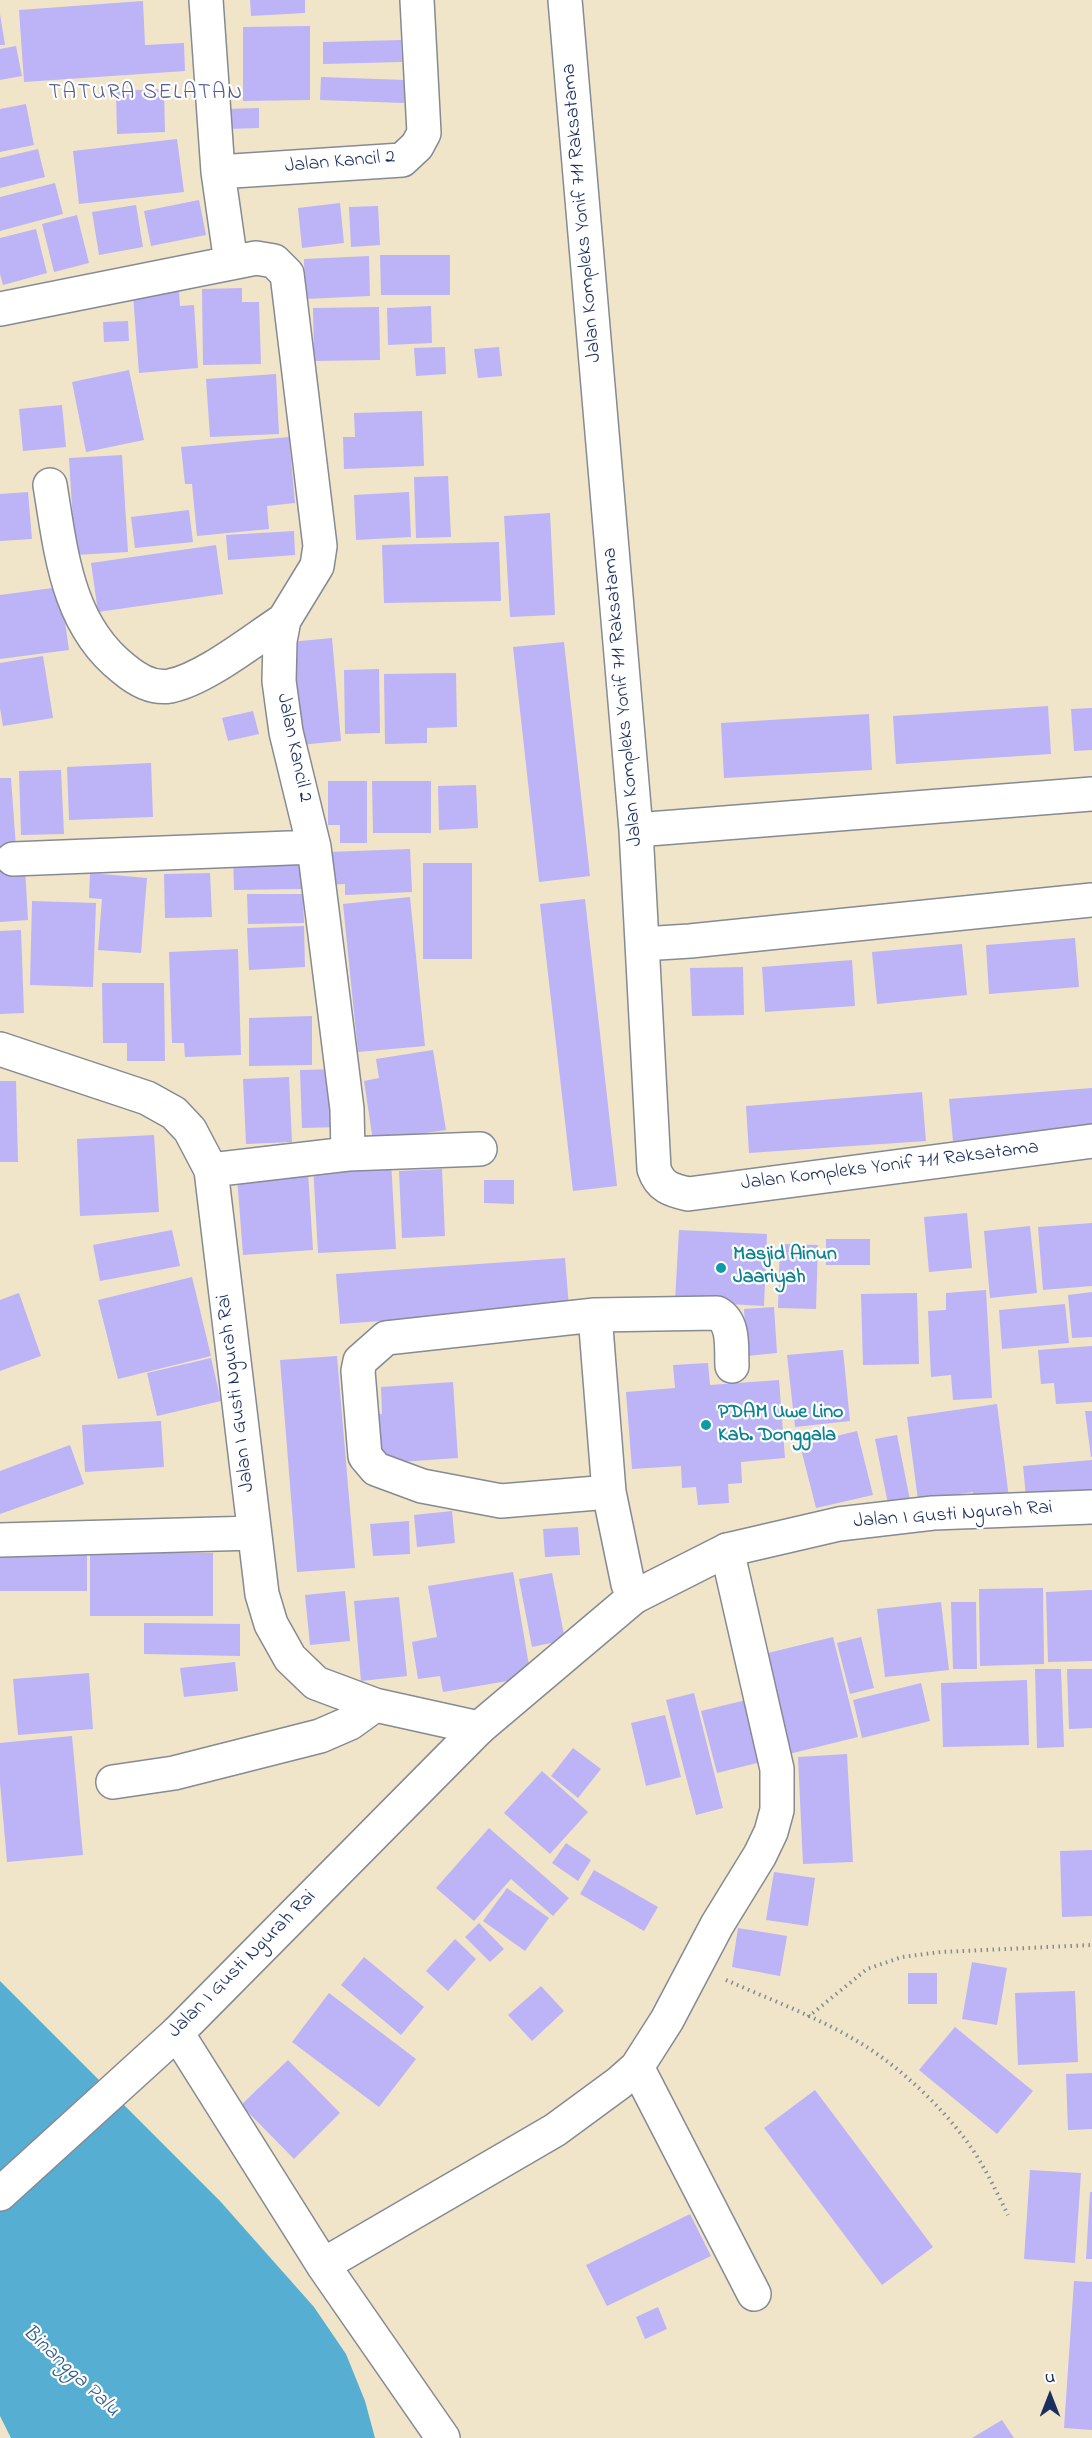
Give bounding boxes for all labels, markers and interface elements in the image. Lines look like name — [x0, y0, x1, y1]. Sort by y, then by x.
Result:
street label: Jalan Kompleks Yonif 711 Raksatama — [558, 63, 608, 363]
district label: TATURA SELATAN — [48, 81, 244, 107]
street label: Jalan Kancil 2 — [284, 146, 396, 180]
street label: Jalan Kompleks Yonif 711 Raksatama — [599, 547, 649, 847]
street label: Jalan Kancil 2 — [270, 691, 316, 805]
street label: Jalan Kompleks Yonif 711 Raksatama — [740, 1137, 1040, 1197]
place label: Masjid Ainun Jaariyah — [733, 1244, 837, 1291]
marker: Masjid Ainun Jaariyah — [714, 1261, 728, 1275]
street label: Jalan I Gusti Ngurah Rai — [213, 1293, 261, 1493]
place label: PDAM Uwe Lino Kab. Donggala — [718, 1402, 843, 1449]
marker: PDAM Uwe Lino Kab. Donggala — [699, 1418, 713, 1432]
street label: Jalan I Gusti Ngurah Rai — [853, 1497, 1053, 1535]
street label: Jalan I Gusti Ngurah Rai — [164, 1886, 322, 2044]
water label: Binangga Palu — [16, 2321, 124, 2423]
north arrow — [1020, 2366, 1080, 2426]
text: U — [1045, 2366, 1055, 2390]

